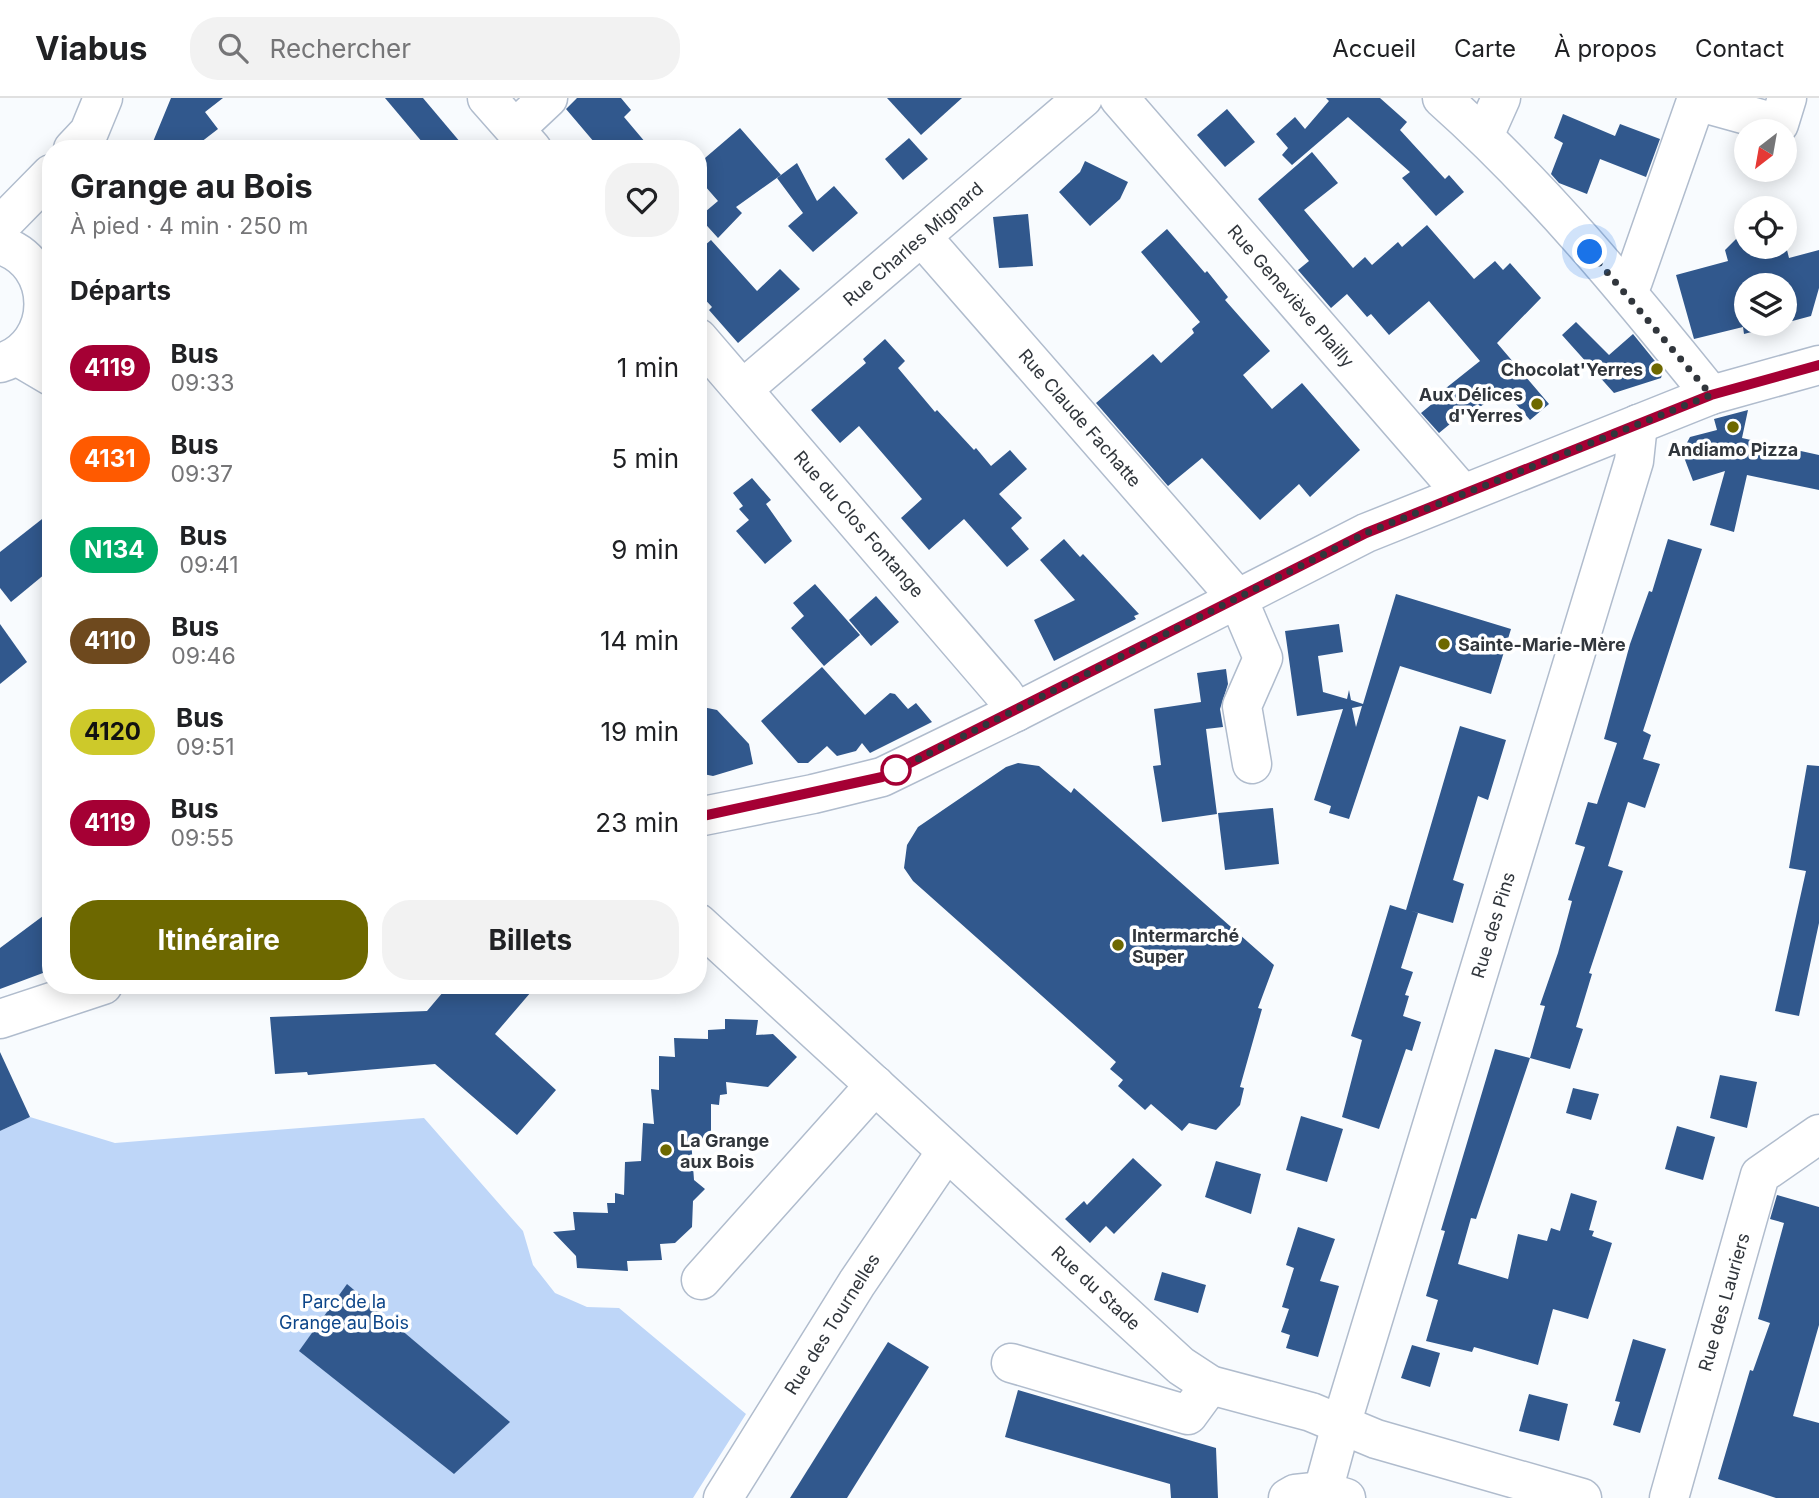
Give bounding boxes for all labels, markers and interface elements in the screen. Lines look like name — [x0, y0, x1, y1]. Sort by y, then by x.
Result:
search box — [190, 17, 680, 80]
text: Viabus — [35, 28, 148, 68]
icon: search — [214, 29, 252, 67]
text: Rechercher — [270, 33, 411, 64]
text: Accueil — [1332, 34, 1416, 63]
text: Carte — [1454, 34, 1516, 63]
text: À propos — [1554, 34, 1657, 63]
text: Contact — [1695, 34, 1784, 63]
north arrow — [1734, 119, 1797, 182]
map controls — [1734, 119, 1797, 336]
button: heart — [605, 163, 679, 237]
text: Grange au Bois — [70, 166, 313, 206]
street label: Rue Charles Mignard — [839, 178, 987, 310]
button: locate — [1734, 196, 1797, 259]
text: À pied · 4 min · 250 m — [70, 212, 308, 240]
street label: Rue Geneviève Plailly — [1223, 221, 1359, 371]
your location — [1572, 234, 1607, 269]
button: layers — [1734, 273, 1797, 336]
text: Départs — [70, 275, 171, 306]
text: Bus — [171, 338, 219, 369]
street label: Rue Claude Fachatte — [1014, 345, 1146, 491]
text: 1 min — [617, 352, 679, 383]
text: 4119 — [84, 353, 136, 382]
place label: Chocolat'Yerres — [1501, 359, 1643, 380]
marker: Chocolat'Yerres — [1649, 361, 1665, 377]
text: 09:33 — [171, 369, 234, 397]
place label: Aux Délices d'Yerres — [1419, 384, 1523, 426]
marker: Aux Délices d'Yerres — [1529, 396, 1545, 412]
marker: Andiamo Pizza — [1725, 419, 1741, 435]
text: Bus — [171, 429, 218, 460]
place label: Andiamo Pizza — [1668, 439, 1798, 460]
text: 5 min — [611, 443, 679, 474]
text: 4131 — [84, 444, 136, 473]
street label: Rue du Clos Fontange — [790, 447, 928, 601]
text: 09:37 — [171, 460, 233, 488]
text: Bus — [179, 520, 227, 551]
text: 9 min — [611, 534, 679, 565]
text: N134 — [84, 535, 144, 564]
text: 09:41 — [179, 551, 239, 579]
text: Bus — [171, 611, 219, 642]
text: 14 min — [600, 625, 679, 656]
text: 4110 — [84, 626, 136, 655]
place label: Sainte-Marie-Mère — [1458, 634, 1626, 655]
marker: Sainte-Marie-Mère — [1436, 636, 1452, 652]
text: 09:46 — [171, 642, 236, 670]
text: Bus — [176, 702, 224, 733]
text: 19 min — [601, 716, 679, 747]
text: 4120 — [84, 717, 141, 746]
text: 09:51 — [176, 733, 235, 761]
unlabelled marker — [881, 755, 911, 785]
text: Bus — [171, 793, 219, 824]
text: 23 min — [595, 807, 679, 838]
text: 4119 — [84, 808, 136, 837]
text: 09:55 — [171, 824, 234, 852]
street label: Rue des Pins — [1467, 869, 1519, 981]
button: Itinéraire — [70, 900, 368, 980]
button: Billets — [382, 900, 679, 980]
place label: Intermarché Super — [1132, 925, 1239, 967]
marker: Intermarché Super — [1110, 937, 1126, 953]
place label: La Grange aux Bois — [680, 1130, 770, 1172]
marker: La Grange aux Bois — [658, 1142, 674, 1158]
street label: Rue des Lauriers — [1694, 1230, 1754, 1374]
street label: Rue du Stade — [1047, 1242, 1145, 1334]
street label: Rue des Tournelles — [780, 1250, 884, 1398]
park label: Parc de la Grange au Bois — [279, 1291, 409, 1333]

